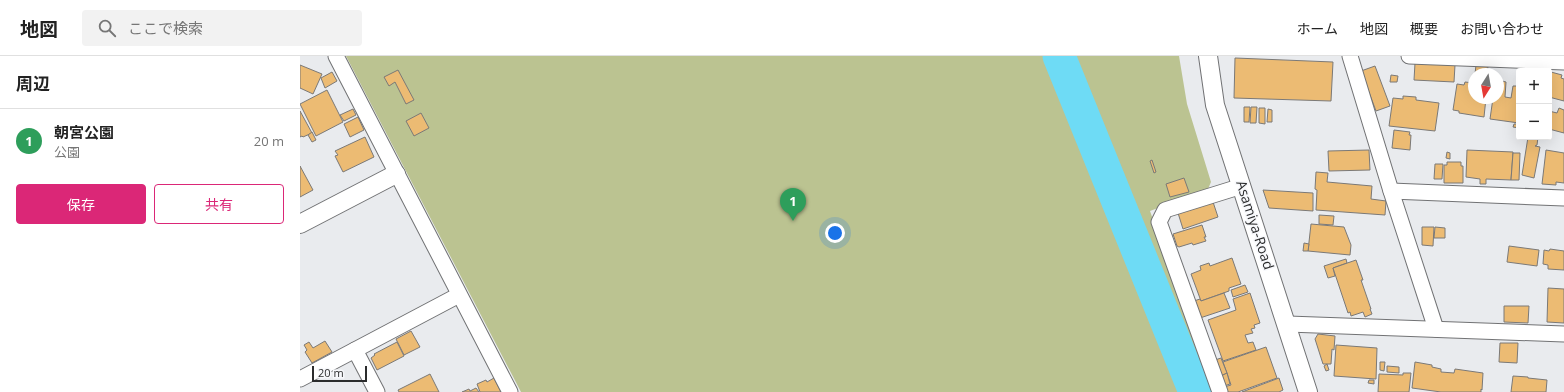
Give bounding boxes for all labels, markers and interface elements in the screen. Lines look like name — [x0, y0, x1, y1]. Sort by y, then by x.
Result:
search box — [82, 10, 362, 46]
text: 地図 — [20, 16, 58, 42]
icon: search — [96, 17, 118, 39]
text: ここで検索 — [128, 18, 203, 38]
text: ホーム — [1296, 19, 1338, 38]
text: 地図 — [1360, 19, 1388, 38]
text: 概要 — [1410, 19, 1438, 38]
text: お問い合わせ — [1460, 19, 1544, 38]
north arrow — [1468, 68, 1504, 104]
map controls — [1516, 68, 1552, 140]
button: + — [1516, 68, 1552, 104]
text: 周辺 — [16, 72, 50, 95]
button: − — [1516, 104, 1552, 140]
text: 朝宮公園 — [54, 122, 114, 142]
text: 1 — [25, 132, 33, 150]
text: 20 m — [254, 132, 284, 150]
text: 公園 — [54, 143, 80, 161]
street label: Asamiya-Road — [1232, 178, 1279, 272]
button: 保存 — [16, 184, 146, 224]
button: 共有 — [154, 184, 284, 224]
pin: 1 — [780, 188, 806, 221]
your location — [825, 223, 845, 243]
scale bar — [312, 364, 367, 383]
text: 20 m — [318, 365, 344, 380]

